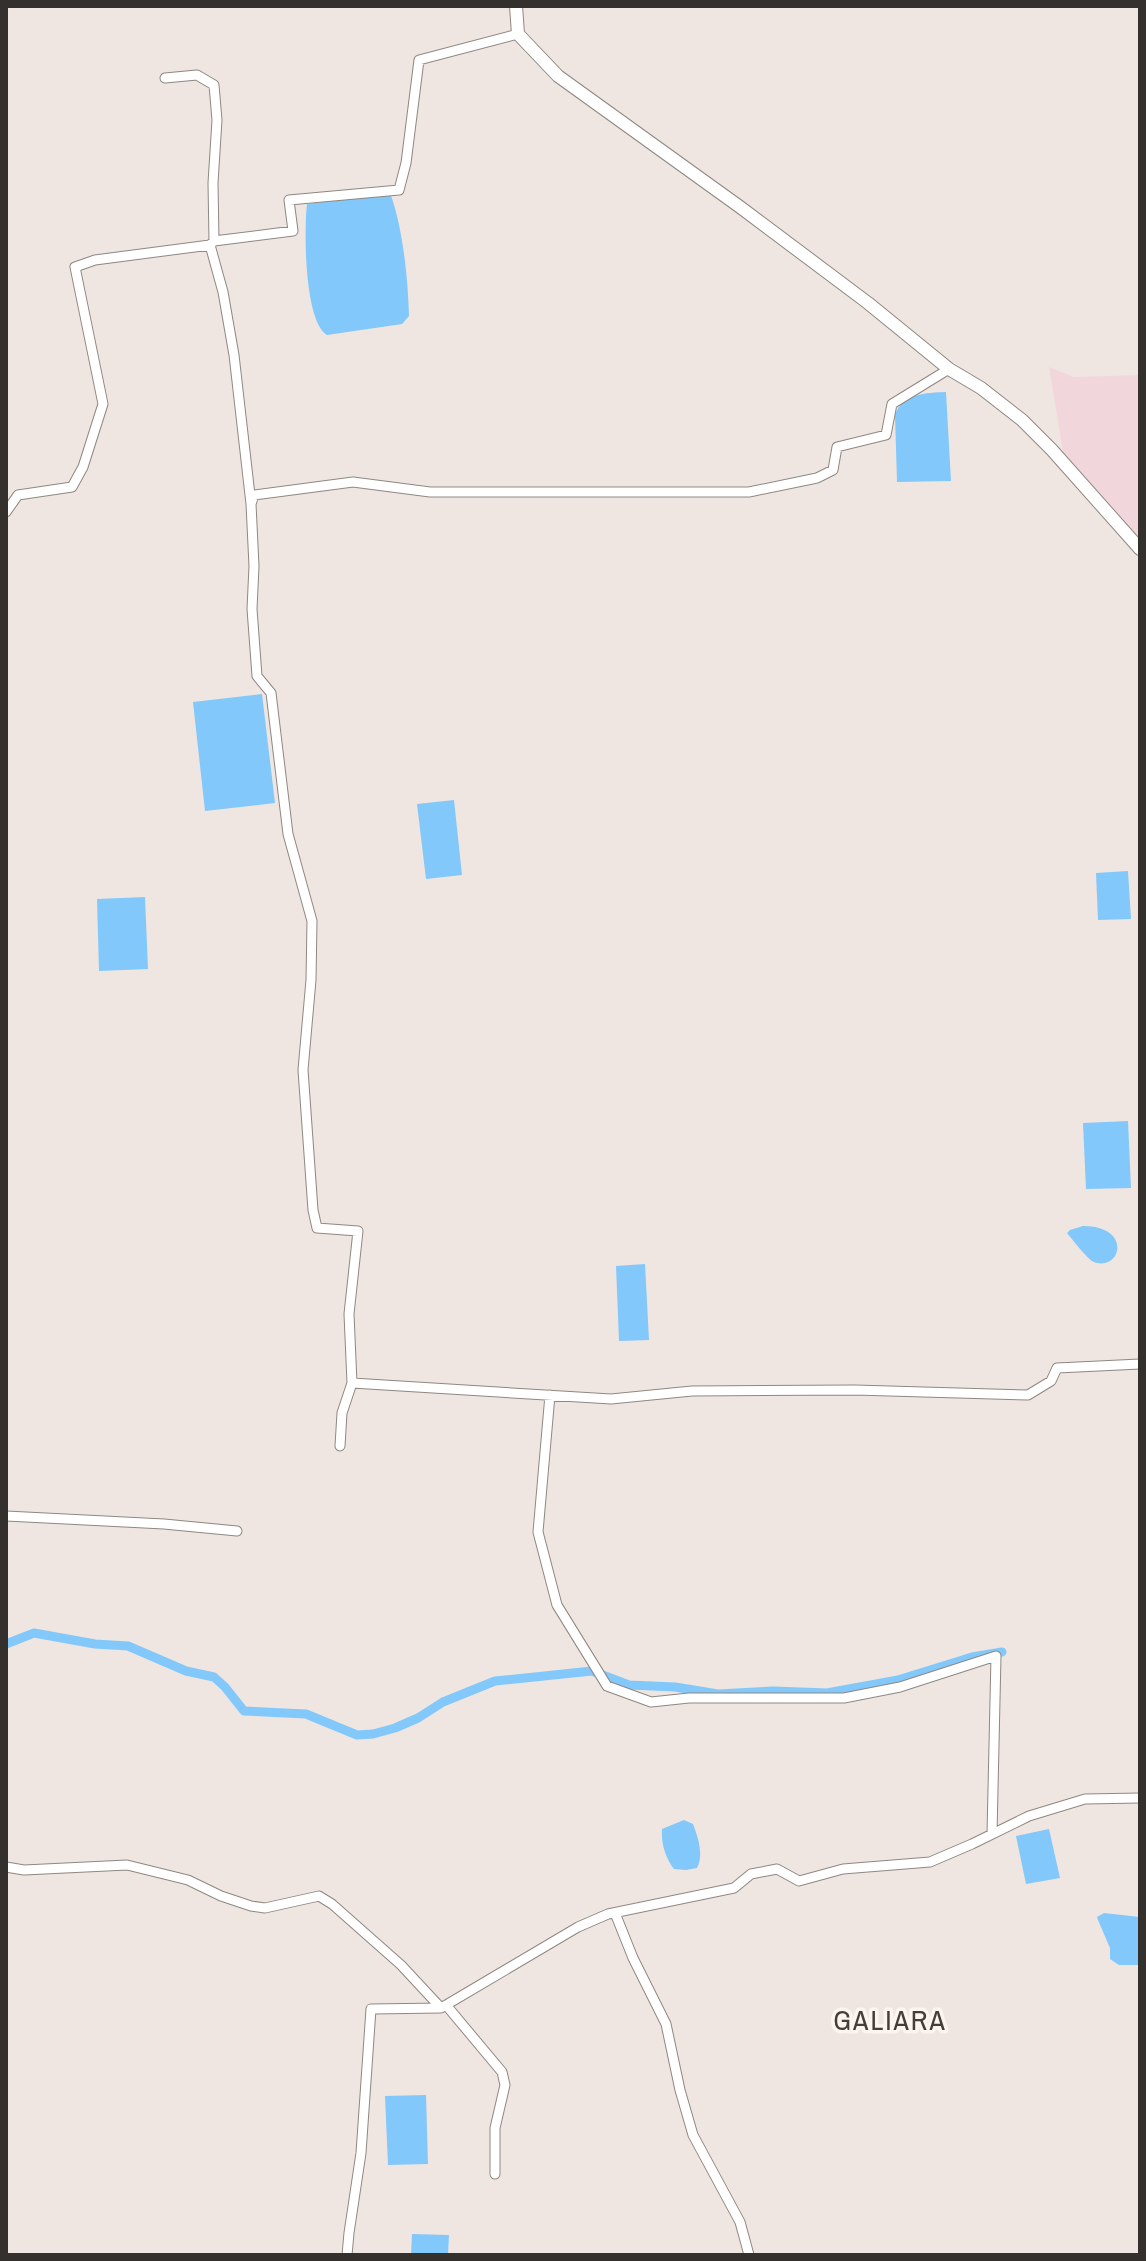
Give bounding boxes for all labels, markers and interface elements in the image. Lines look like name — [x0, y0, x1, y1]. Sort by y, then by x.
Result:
district label: GALIARA — [833, 2001, 947, 2039]

